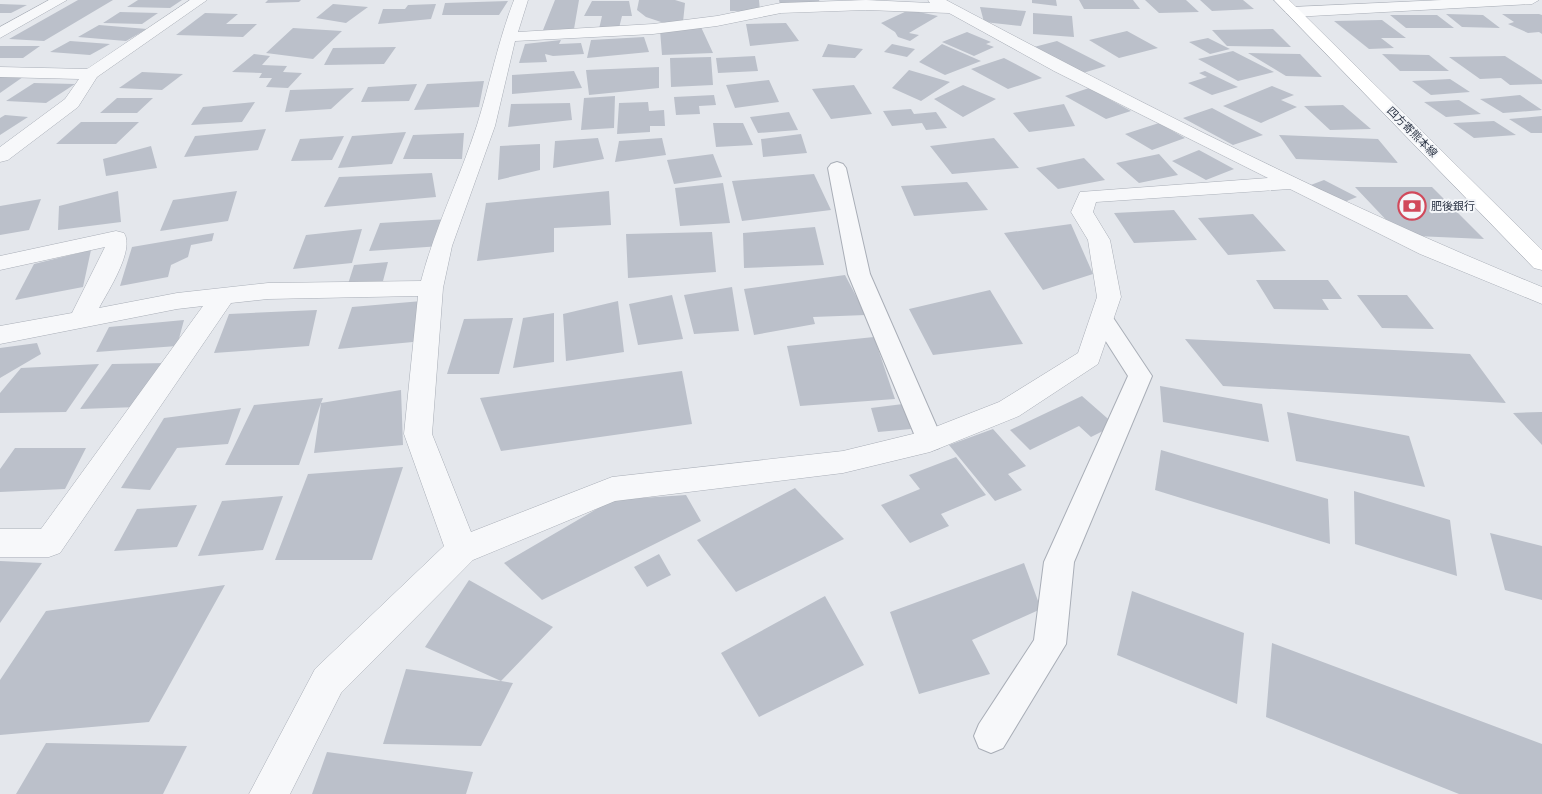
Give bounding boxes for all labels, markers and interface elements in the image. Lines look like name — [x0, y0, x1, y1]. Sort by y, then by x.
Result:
street label: 四方寄熊本線 — [1384, 104, 1440, 160]
bank icon: 肥後銀行 — [1397, 191, 1427, 221]
place label: 肥後銀行 — [1431, 200, 1475, 213]

